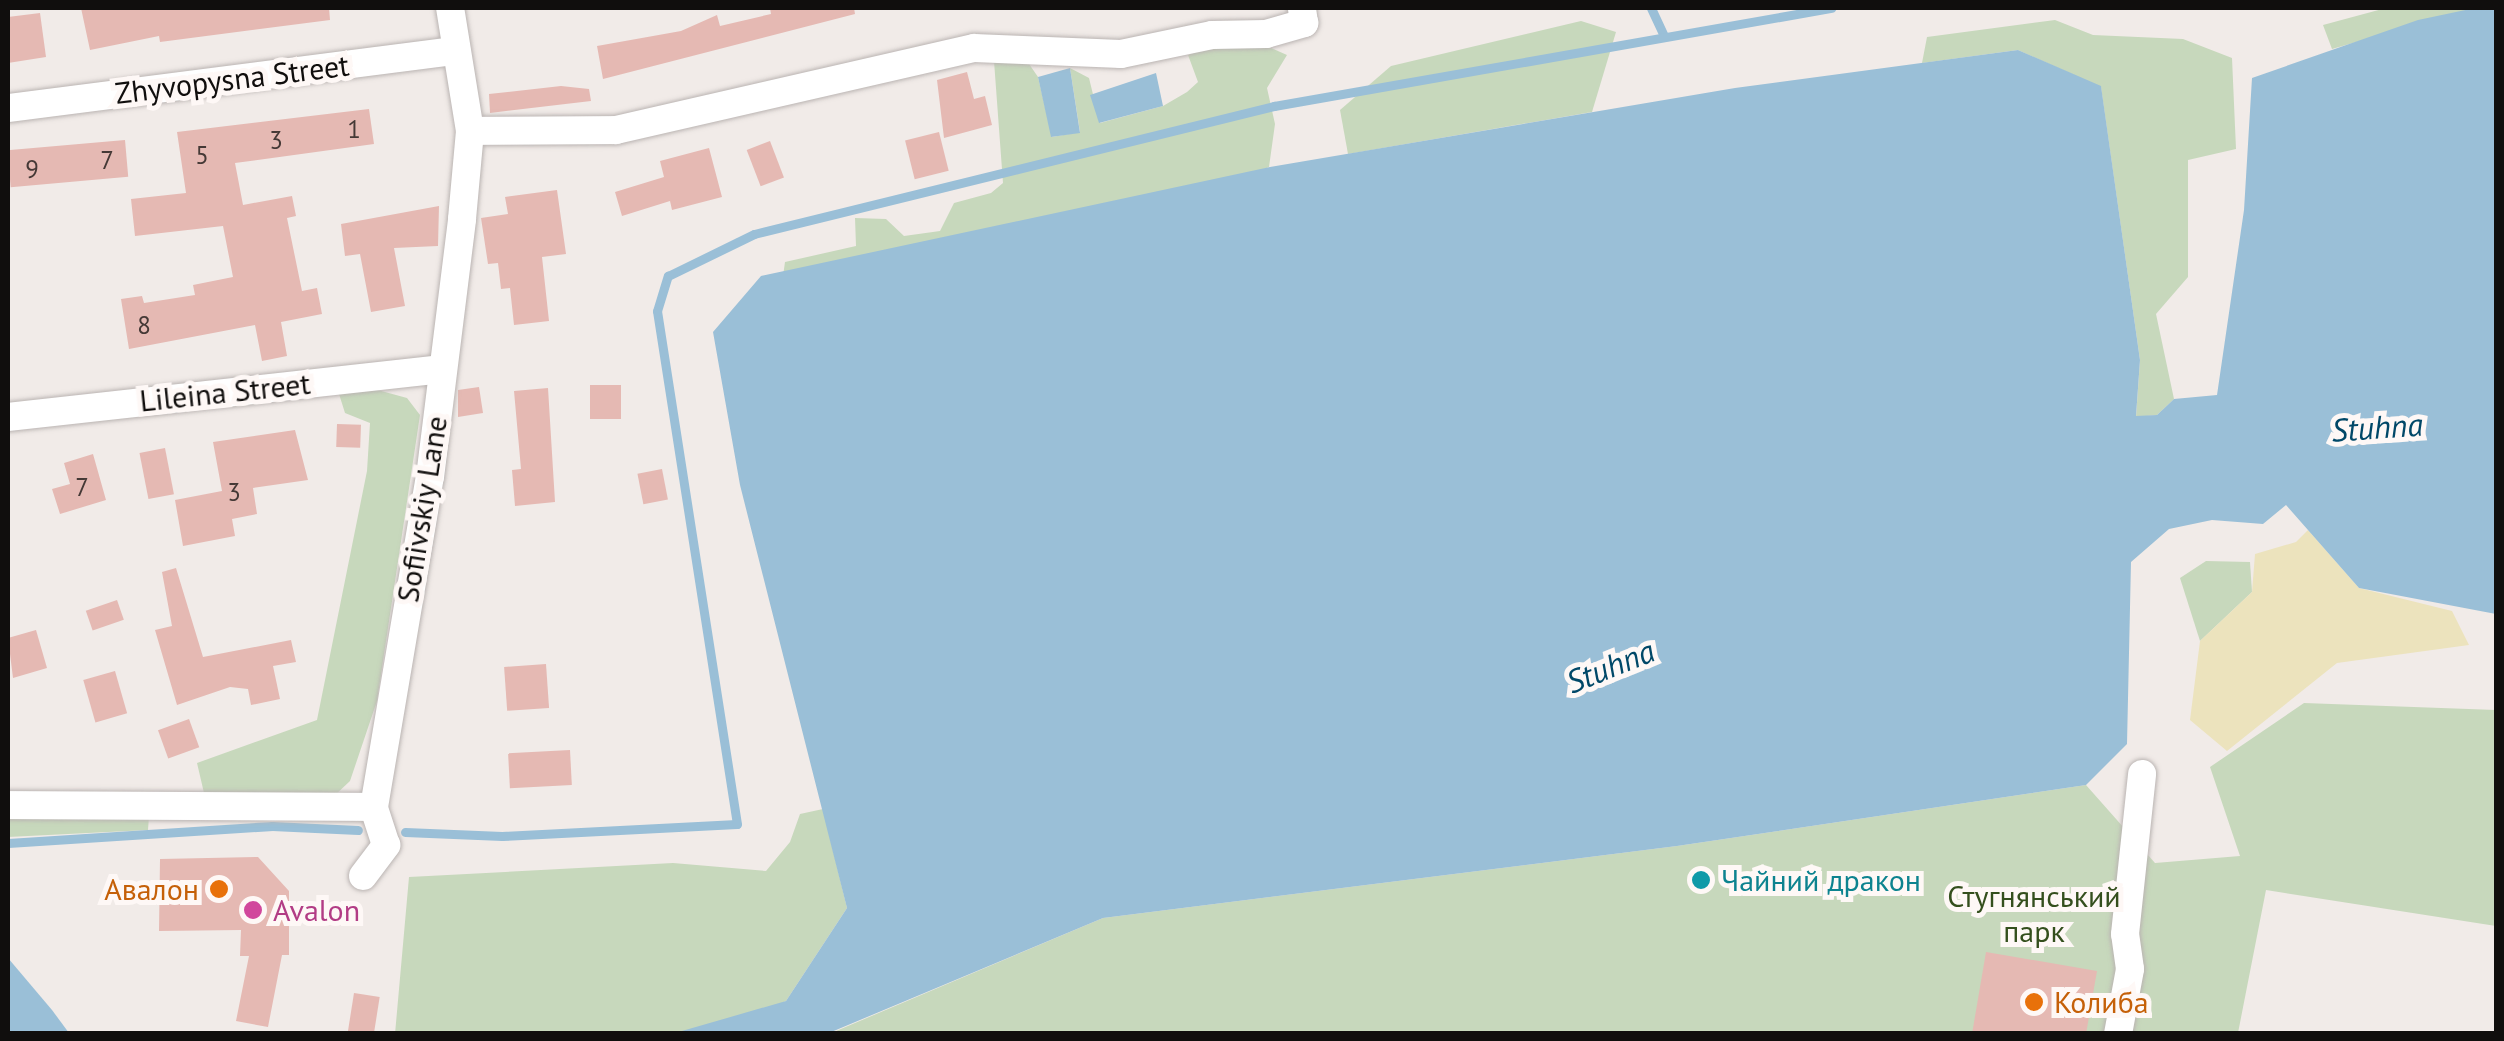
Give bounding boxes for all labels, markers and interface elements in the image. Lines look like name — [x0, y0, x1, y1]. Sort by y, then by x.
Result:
street label: Zhyvopysna Street — [113, 47, 351, 111]
house number: 1 — [347, 114, 361, 144]
house number: 3 — [269, 125, 283, 155]
house number: 5 — [195, 140, 209, 170]
house number: 7 — [100, 145, 114, 175]
house number: 9 — [25, 154, 39, 184]
house number: 8 — [137, 310, 151, 340]
street label: Lileina Street — [138, 365, 312, 419]
water label: Stuhna — [2330, 405, 2424, 449]
street label: Sofiivskiy Lane — [389, 413, 455, 605]
house number: 7 — [75, 472, 89, 502]
house number: 3 — [227, 477, 241, 507]
water label: Stuhna — [1560, 631, 1660, 701]
place label: Чайний дракон — [1721, 862, 1921, 898]
marker: Чайний дракон — [1690, 869, 1712, 891]
place label: Авалон — [104, 871, 199, 907]
marker: Авалон — [208, 878, 230, 900]
park label: Стугнянський парк — [1947, 878, 2121, 948]
place label: Avalon — [273, 892, 360, 928]
marker: Avalon — [242, 899, 264, 921]
place label: Колиба — [2054, 984, 2149, 1020]
marker: Колиба — [2023, 991, 2045, 1013]

